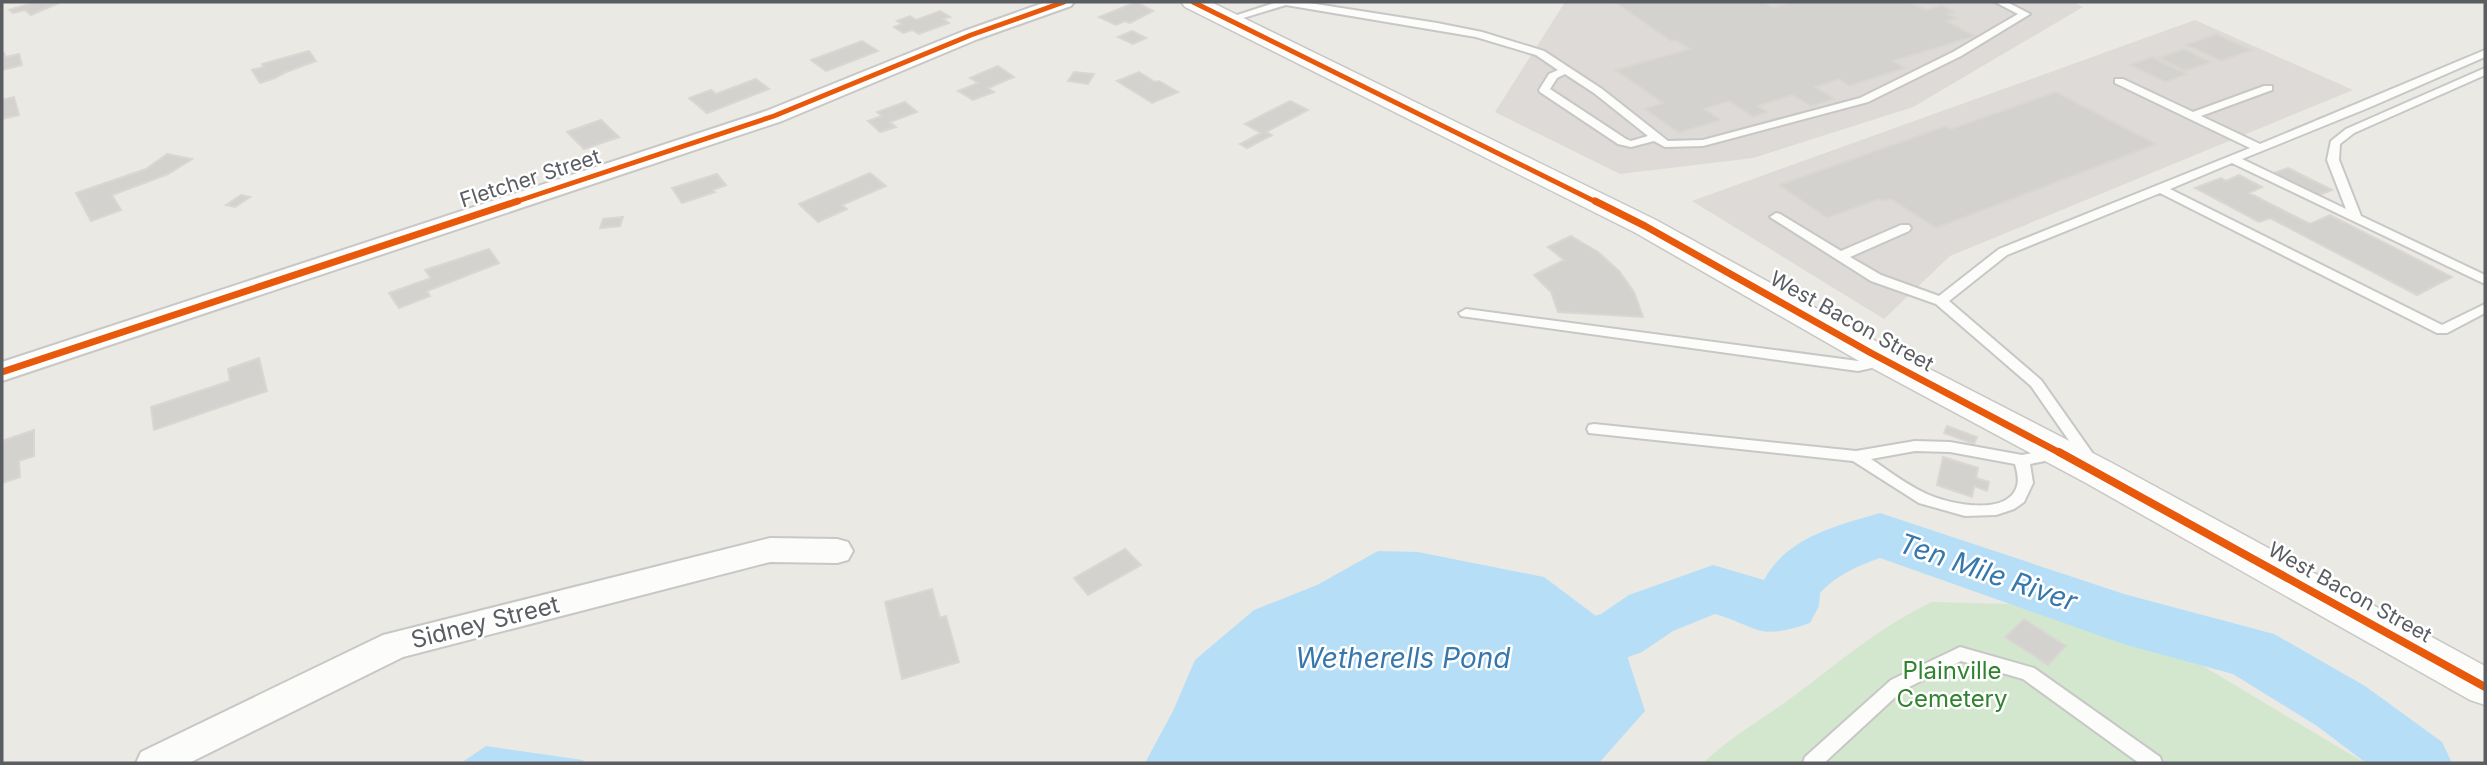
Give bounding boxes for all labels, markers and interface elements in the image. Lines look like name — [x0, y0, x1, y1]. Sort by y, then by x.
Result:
street label: Fletcher Street — [457, 143, 603, 212]
street label: West Bacon Street — [1766, 266, 1938, 376]
water label: Ten Mile River — [1895, 526, 2083, 619]
street label: West Bacon Street — [2264, 537, 2436, 647]
street label: Sidney Street — [408, 590, 562, 654]
water label: Wetherells Pond — [1296, 641, 1511, 675]
park label: Plainville Cemetery — [1896, 656, 2008, 713]

